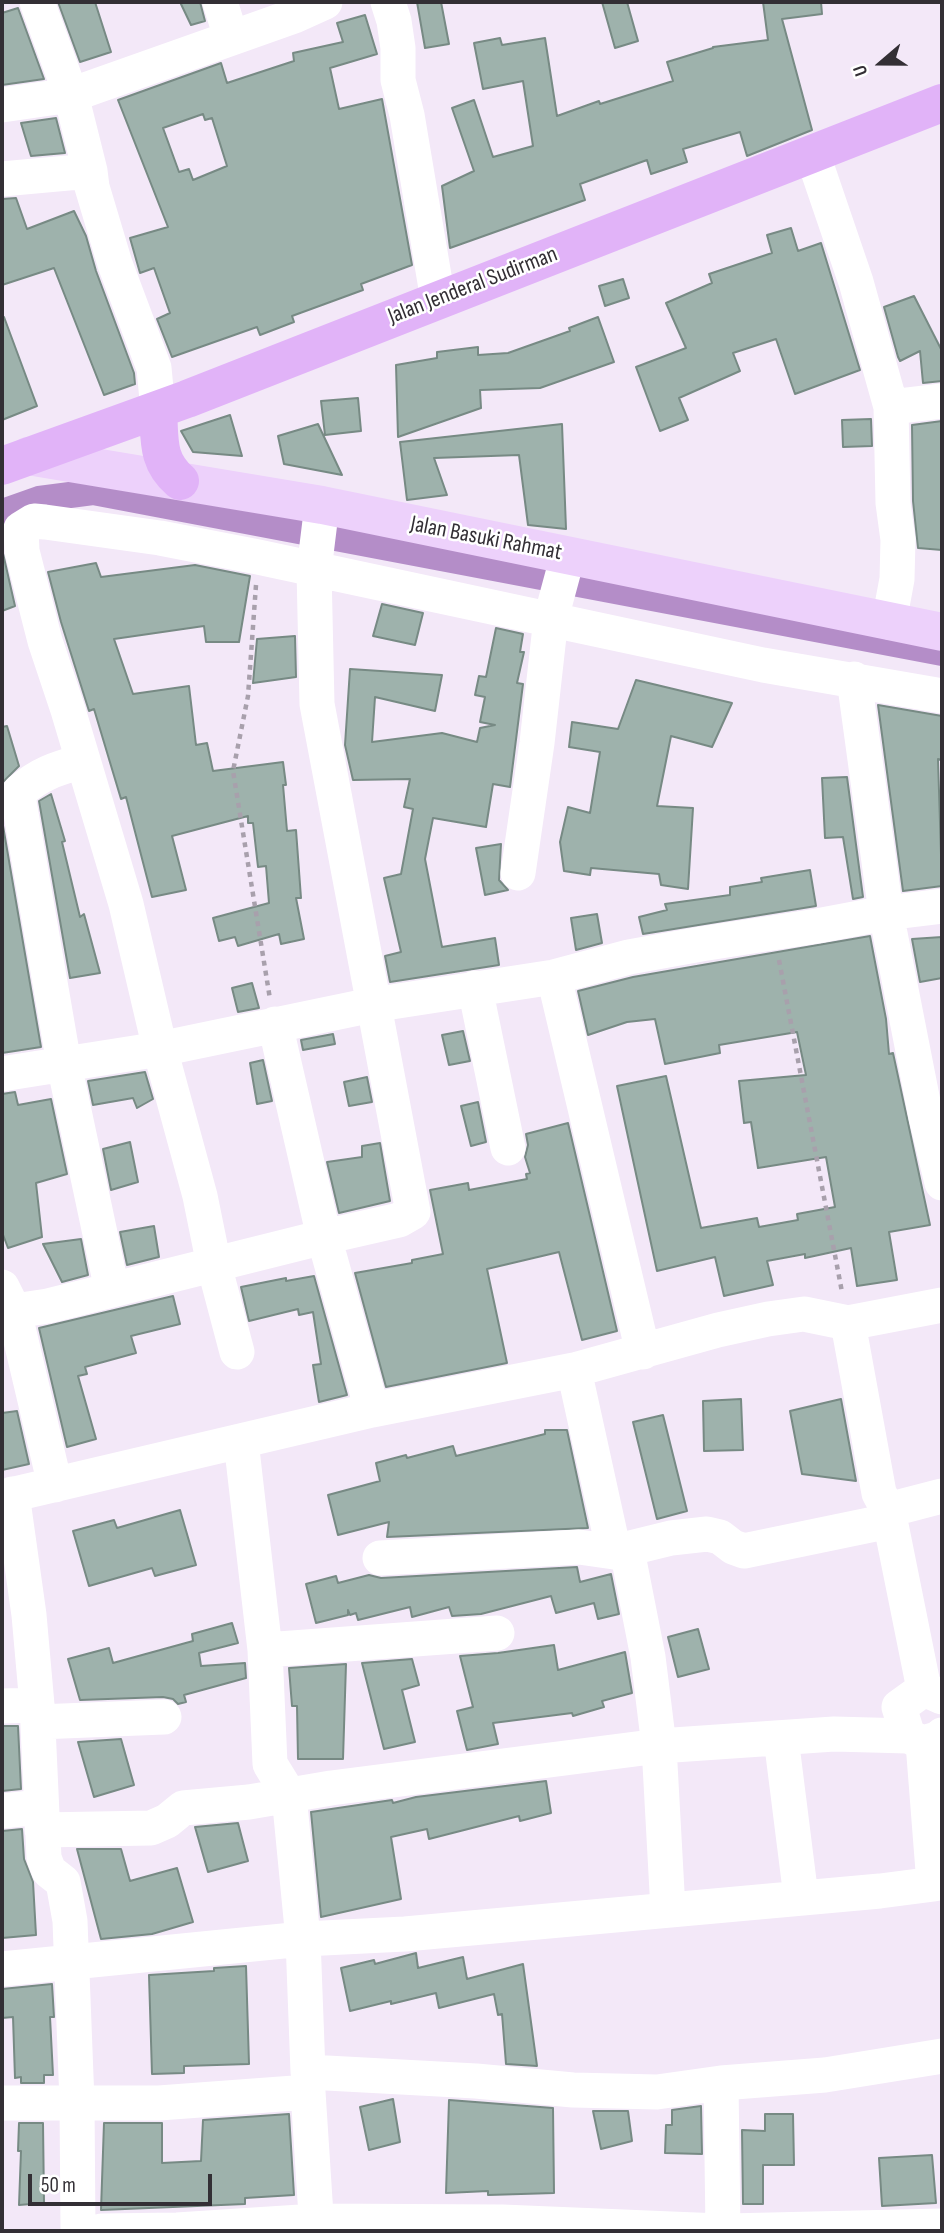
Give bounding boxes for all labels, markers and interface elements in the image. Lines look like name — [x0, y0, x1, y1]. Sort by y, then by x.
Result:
north arrow — [846, 28, 916, 98]
text: U — [848, 62, 873, 79]
street label: Jalan Jenderal Sudirman — [384, 241, 562, 331]
street label: Jalan Basuki Rahmat — [408, 511, 564, 567]
scale bar — [32, 2160, 215, 2204]
text: 50 m — [41, 2173, 76, 2198]

